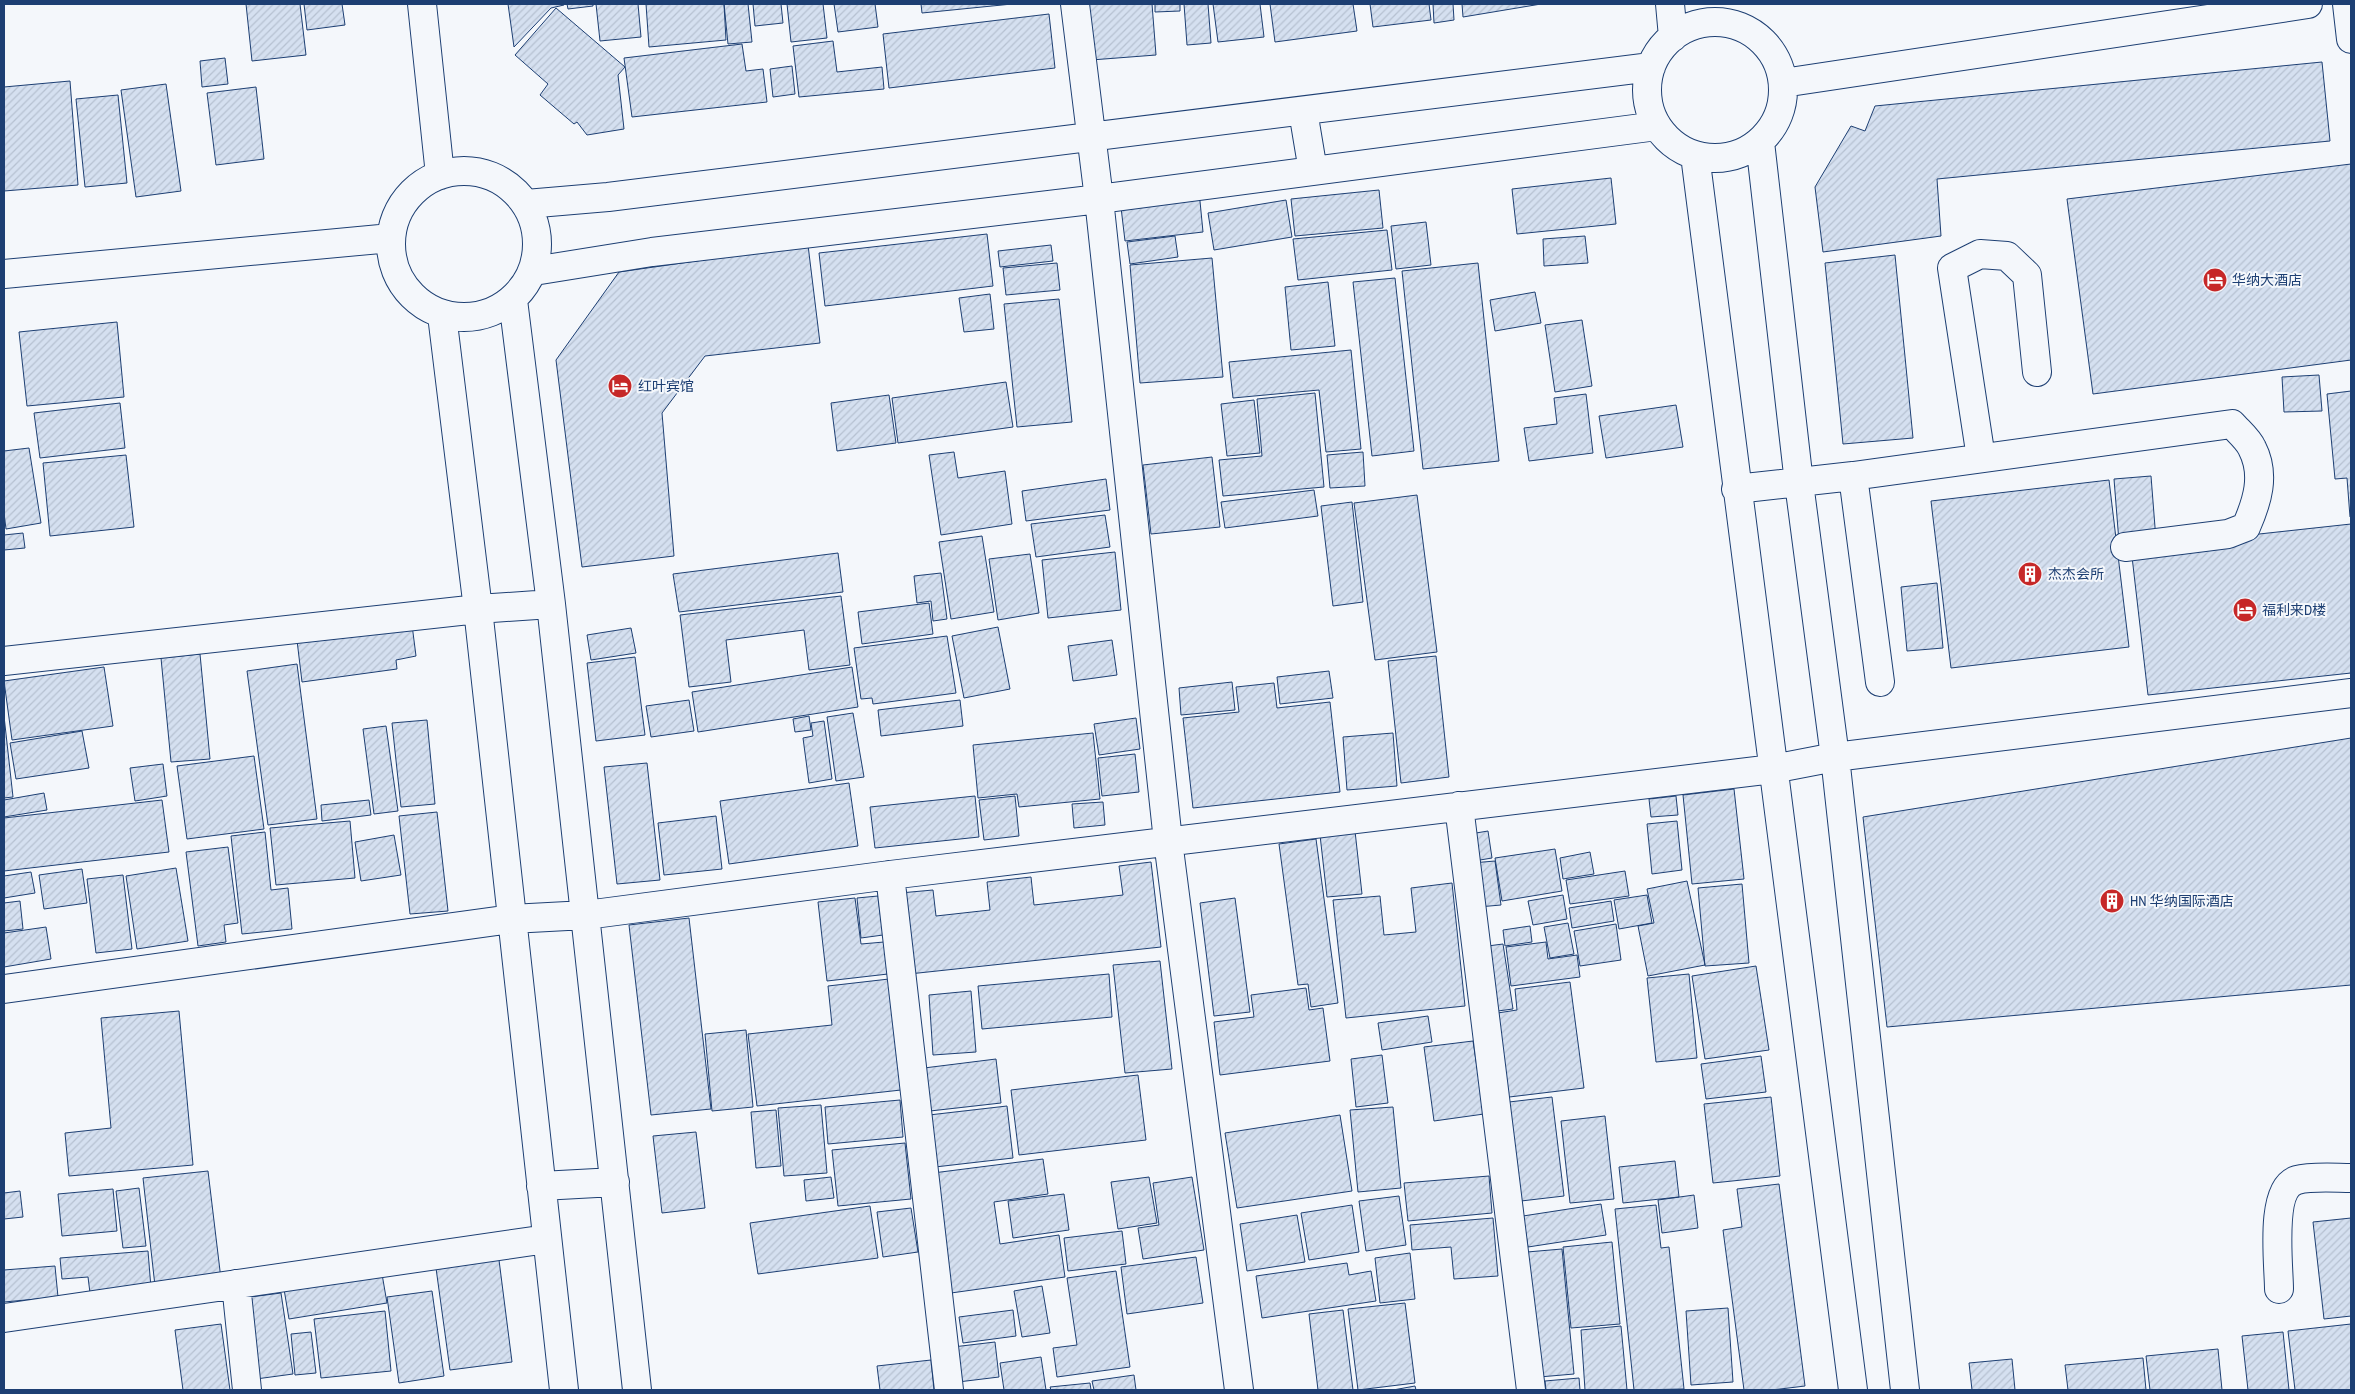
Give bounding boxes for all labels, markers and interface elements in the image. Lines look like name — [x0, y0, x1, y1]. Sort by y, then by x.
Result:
hotel icon: 华纳大酒店 — [2202, 267, 2228, 293]
place label: 华纳大酒店 — [2232, 271, 2302, 289]
hotel icon: 红叶宾馆 — [607, 373, 633, 399]
place label: 红叶宾馆 — [638, 377, 694, 395]
building icon: 杰杰会所 — [2017, 561, 2043, 587]
place label: 杰杰会所 — [2048, 565, 2104, 583]
hotel icon: 福利来D楼 — [2232, 597, 2258, 623]
place label: 福利来D楼 — [2262, 601, 2326, 619]
building icon: HN 华纳国际酒店 — [2099, 888, 2125, 914]
place label: HN 华纳国际酒店 — [2130, 892, 2234, 910]

